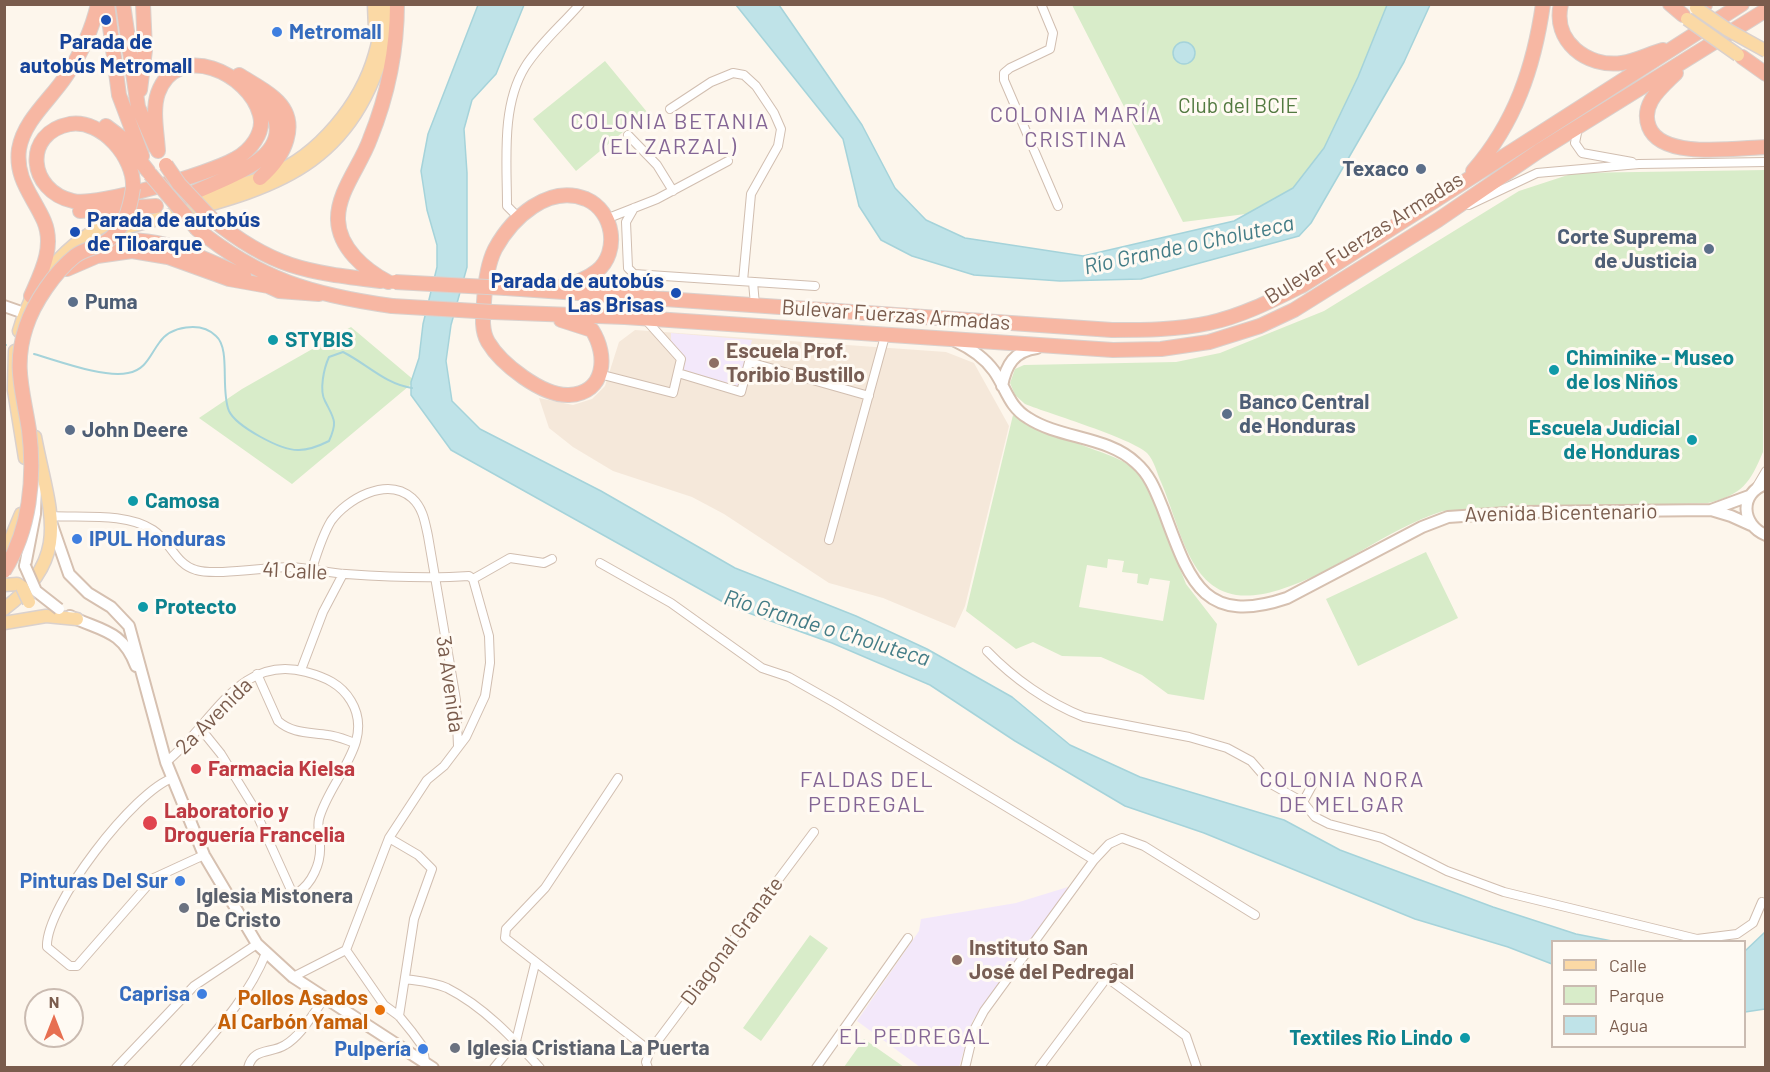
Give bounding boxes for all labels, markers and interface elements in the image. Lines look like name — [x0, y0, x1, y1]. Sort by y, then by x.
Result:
marker: Parada de autobús Metromall — [99, 13, 113, 27]
place label: Metromall — [289, 19, 382, 45]
marker: Metromall — [270, 25, 284, 39]
place label: Parada de autobús Metromall — [20, 29, 192, 79]
park label: Club del BCIE — [1178, 93, 1298, 119]
district label: COLONIA MARÍA CRISTINA — [990, 102, 1162, 154]
district label: COLONIA BETANIA (EL ZARZAL) — [570, 109, 770, 160]
place label: Texaco — [1342, 156, 1409, 182]
marker: Texaco — [1414, 162, 1428, 176]
street label: Bulevar Fuerzas Armadas — [1260, 167, 1468, 309]
place label: Parada de autobús de Tiloarque — [87, 207, 260, 257]
water label: Río Grande o Choluteca — [1082, 210, 1296, 280]
place label: Corte Suprema de Justicia — [1557, 224, 1697, 274]
marker: Parada de autobús de Tiloarque — [68, 225, 82, 239]
marker: Corte Suprema de Justicia — [1702, 242, 1716, 256]
place label: Parada de autobús Las Brisas — [491, 268, 664, 318]
marker: Parada de autobús Las Brisas — [669, 286, 683, 300]
place label: Puma — [85, 289, 138, 315]
street label: Bulevar Fuerzas Armadas — [781, 294, 1011, 336]
marker: Puma — [66, 295, 80, 309]
place label: STYBIS — [285, 327, 353, 353]
marker: STYBIS — [266, 333, 280, 347]
place label: Escuela Prof. Toribio Bustillo — [726, 338, 865, 388]
place label: Chiminike - Museo de los Niños — [1566, 345, 1734, 395]
marker: Escuela Prof. Toribio Bustillo — [707, 356, 721, 370]
marker: Chiminike - Museo de los Niños — [1547, 363, 1561, 377]
place label: Banco Central de Honduras — [1239, 389, 1369, 439]
marker: Banco Central de Honduras — [1220, 407, 1234, 421]
place label: Escuela Judicial de Honduras — [1529, 415, 1680, 465]
place label: John Deere — [82, 417, 188, 443]
marker: John Deere — [63, 423, 77, 437]
marker: Escuela Judicial de Honduras — [1685, 433, 1699, 447]
place label: Camosa — [145, 488, 220, 514]
marker: Camosa — [126, 494, 140, 508]
street label: Avenida Bicentenario — [1464, 499, 1658, 527]
place label: IPUL Honduras — [89, 526, 226, 552]
marker: IPUL Honduras — [70, 532, 84, 546]
street label: 41 Calle — [262, 557, 328, 585]
water label: Río Grande o Choluteca — [721, 584, 933, 672]
place label: Protecto — [155, 594, 237, 620]
marker: Protecto — [136, 600, 150, 614]
street label: 3a Avenida — [431, 634, 469, 734]
street label: 2a Avenida — [170, 672, 258, 760]
place label: Farmacia Kielsa — [208, 756, 355, 782]
marker: Farmacia Kielsa — [189, 762, 203, 776]
district label: FALDAS DEL PEDREGAL — [800, 767, 934, 818]
district label: COLONIA NORA DE MELGAR — [1259, 767, 1425, 818]
place label: Laboratorio y Droguería Francelia — [164, 798, 345, 848]
marker: Laboratorio y Droguería Francelia — [141, 814, 159, 832]
place label: Pinturas Del Sur — [20, 868, 168, 894]
street label: Diagonal Granate — [675, 872, 789, 1010]
marker: Pinturas Del Sur — [173, 874, 187, 888]
place label: Iglesia Mistonera De Cristo — [196, 883, 353, 933]
marker: Iglesia Mistonera De Cristo — [177, 901, 191, 915]
place label: Instituto San José del Pedregal — [969, 935, 1134, 985]
legend — [1551, 940, 1746, 1048]
marker: Instituto San José del Pedregal — [950, 953, 964, 967]
text: Calle — [1609, 954, 1647, 976]
place label: Caprisa — [119, 981, 190, 1007]
text: Parque — [1609, 984, 1664, 1006]
place label: Pollos Asados Al Carbón Yamal — [217, 985, 368, 1035]
marker: Caprisa — [195, 987, 209, 1001]
north arrow — [24, 988, 84, 1048]
text: N — [49, 992, 59, 1011]
marker: Pollos Asados Al Carbón Yamal — [373, 1003, 387, 1017]
text: Agua — [1609, 1014, 1648, 1036]
district label: EL PEDREGAL — [839, 1024, 991, 1050]
place label: Textiles Rio Lindo — [1289, 1025, 1453, 1051]
marker: Textiles Rio Lindo — [1458, 1031, 1472, 1045]
place label: Iglesia Cristiana La Puerta — [467, 1035, 710, 1061]
place label: Pulpería — [334, 1036, 411, 1062]
marker: Iglesia Cristiana La Puerta — [448, 1041, 462, 1055]
marker: Pulpería — [416, 1042, 430, 1056]

